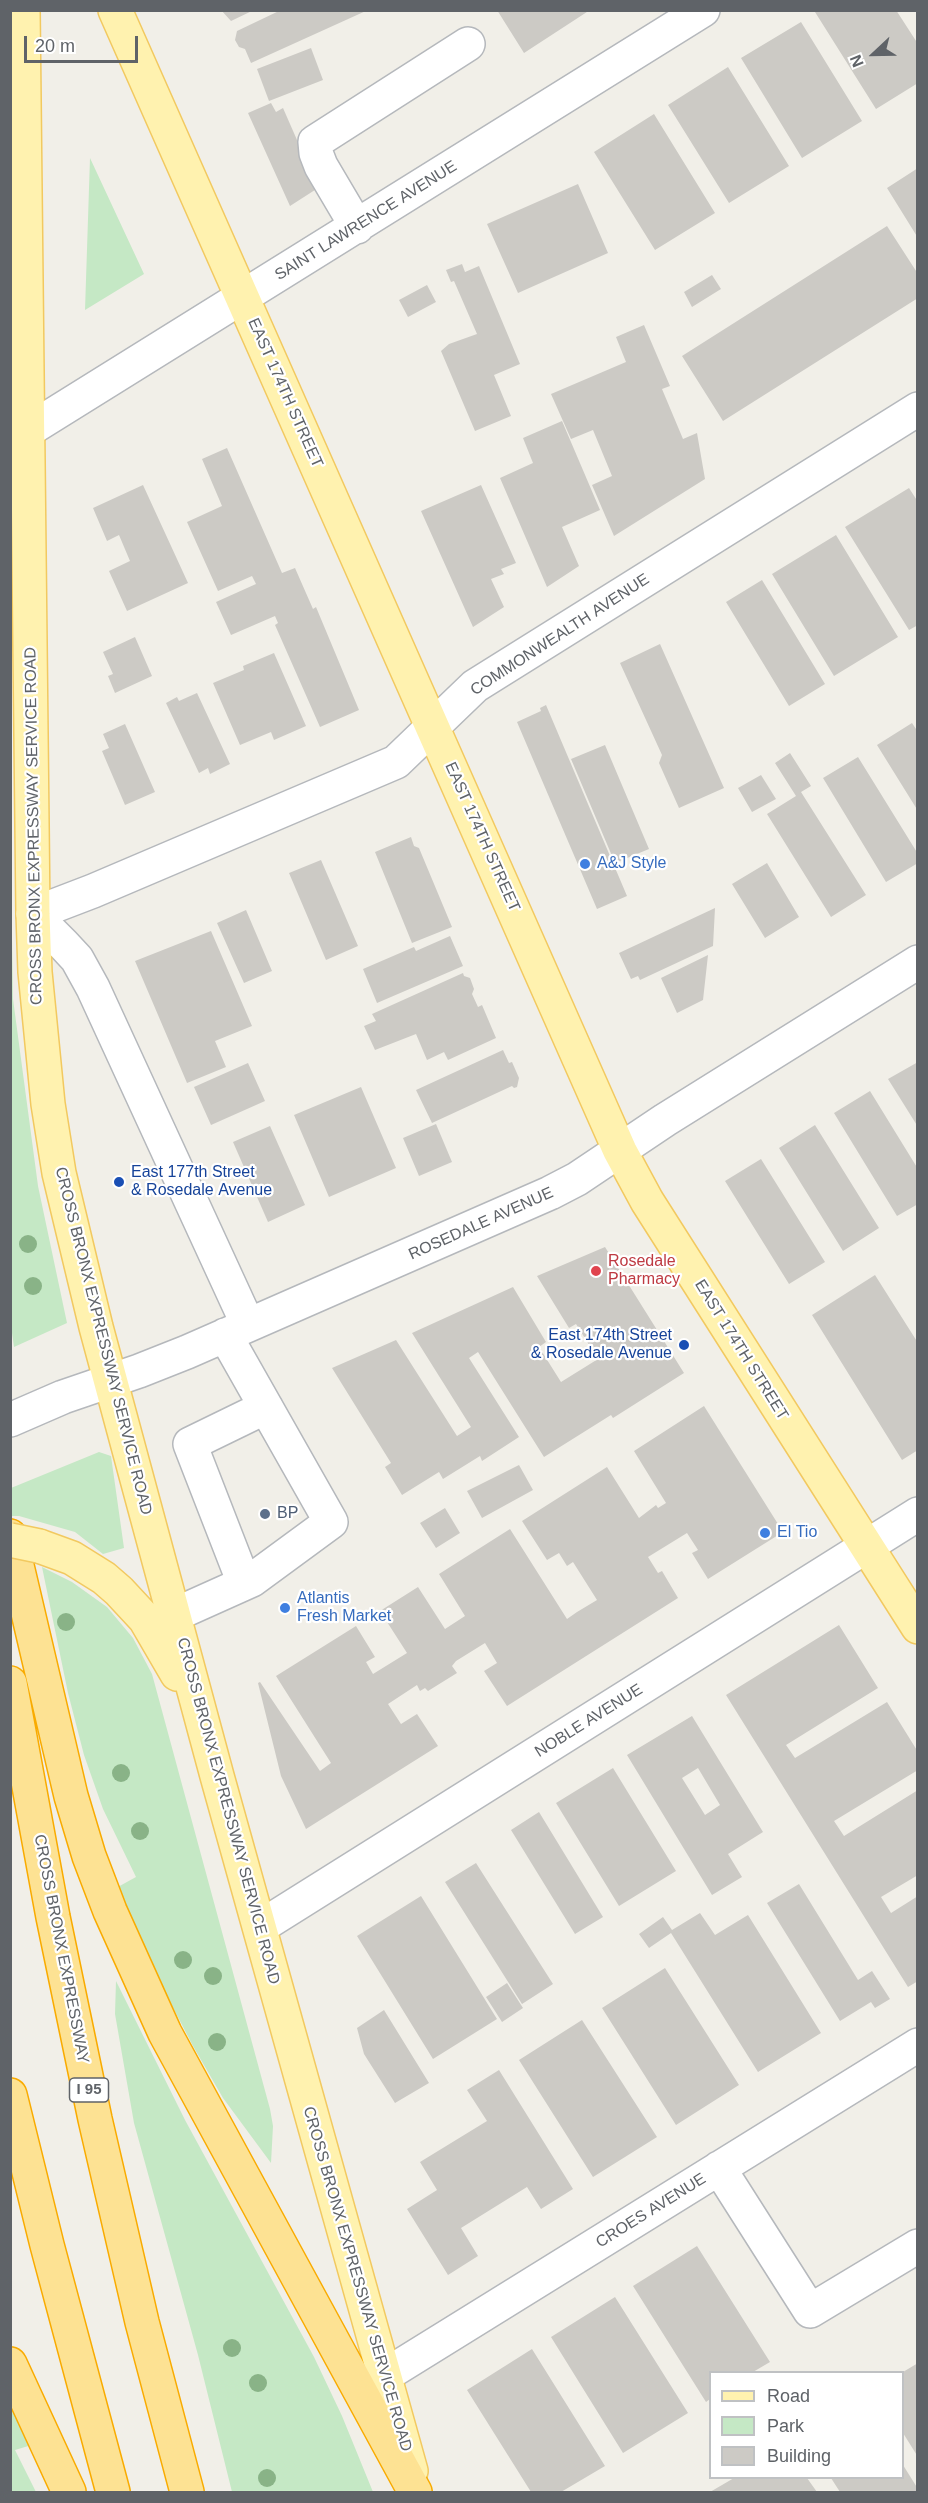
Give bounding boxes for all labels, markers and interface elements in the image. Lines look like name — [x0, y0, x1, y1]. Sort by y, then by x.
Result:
scale bar — [27, 24, 141, 62]
north arrow — [844, 24, 904, 84]
text: 20 m — [35, 36, 75, 56]
text: N — [847, 52, 867, 69]
street label: SAINT LAWRENCE AVENUE — [272, 157, 460, 285]
street label: EAST 174TH STREET — [243, 315, 327, 471]
street label: COMMONWEALTH AVENUE — [467, 570, 653, 700]
street label: CROSS BRONX EXPRESSWAY SERVICE ROAD — [21, 647, 47, 1005]
street label: EAST 174TH STREET — [440, 759, 524, 915]
place label: A&J Style — [597, 854, 666, 874]
marker: A&J Style — [578, 857, 592, 871]
place label: East 177th Street & Rosedale Avenue — [131, 1163, 272, 1201]
street label: CROSS BRONX EXPRESSWAY SERVICE ROAD — [50, 1165, 156, 1517]
marker: East 177th Street & Rosedale Avenue — [112, 1175, 126, 1189]
street label: ROSEDALE AVENUE — [406, 1183, 556, 1265]
place label: Rosedale Pharmacy — [608, 1252, 680, 1290]
marker: Rosedale Pharmacy — [589, 1264, 603, 1278]
street label: EAST 174TH STREET — [690, 1276, 792, 1424]
place label: East 174th Street & Rosedale Avenue — [531, 1326, 672, 1364]
marker: East 174th Street & Rosedale Avenue — [677, 1338, 691, 1352]
place label: BP — [277, 1504, 298, 1524]
marker: BP — [258, 1507, 272, 1521]
place label: El Tio — [777, 1523, 817, 1543]
marker: El Tio — [758, 1526, 772, 1540]
place label: Atlantis Fresh Market — [297, 1589, 391, 1627]
marker: Atlantis Fresh Market — [278, 1601, 292, 1615]
street label: CROSS BRONX EXPRESSWAY SERVICE ROAD — [172, 1636, 284, 1986]
street label: NOBLE AVENUE — [532, 1680, 646, 1762]
street label: CROSS BRONX EXPRESSWAY — [29, 1833, 93, 2065]
road number: I 95 — [70, 2078, 109, 2102]
street label: CROSS BRONX EXPRESSWAY SERVICE ROAD — [298, 2104, 416, 2454]
street label: CROES AVENUE — [593, 2169, 709, 2253]
legend — [709, 2371, 904, 2479]
text: Road — [767, 2386, 810, 2406]
text: Park — [767, 2416, 804, 2436]
text: Building — [767, 2446, 831, 2466]

